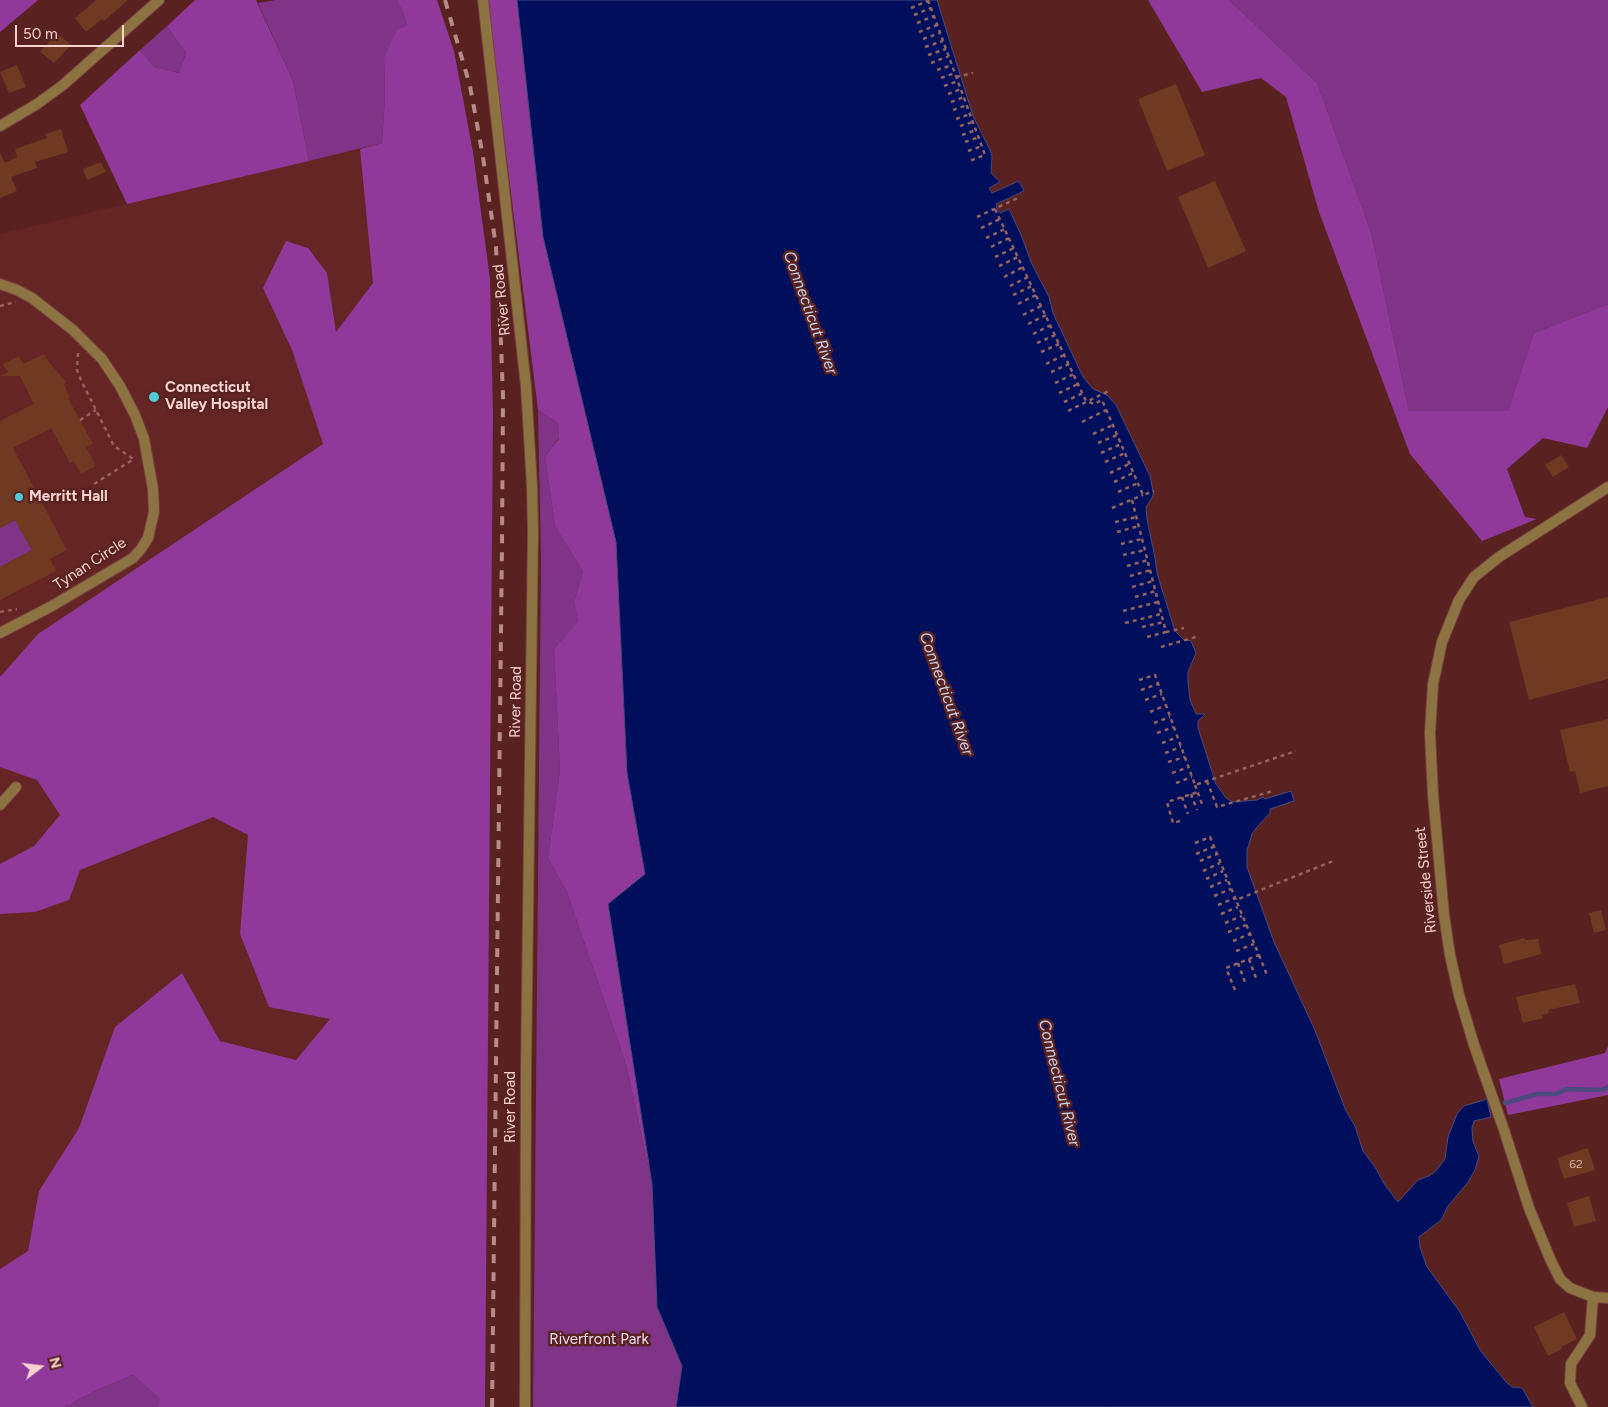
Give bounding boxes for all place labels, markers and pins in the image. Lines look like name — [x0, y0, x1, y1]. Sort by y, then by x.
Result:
place label: Connecticut Valley Hospital — [165, 379, 268, 414]
marker: Connecticut Valley Hospital — [147, 390, 161, 404]
place label: Merritt Hall — [29, 488, 108, 506]
marker: Merritt Hall — [13, 491, 25, 503]

